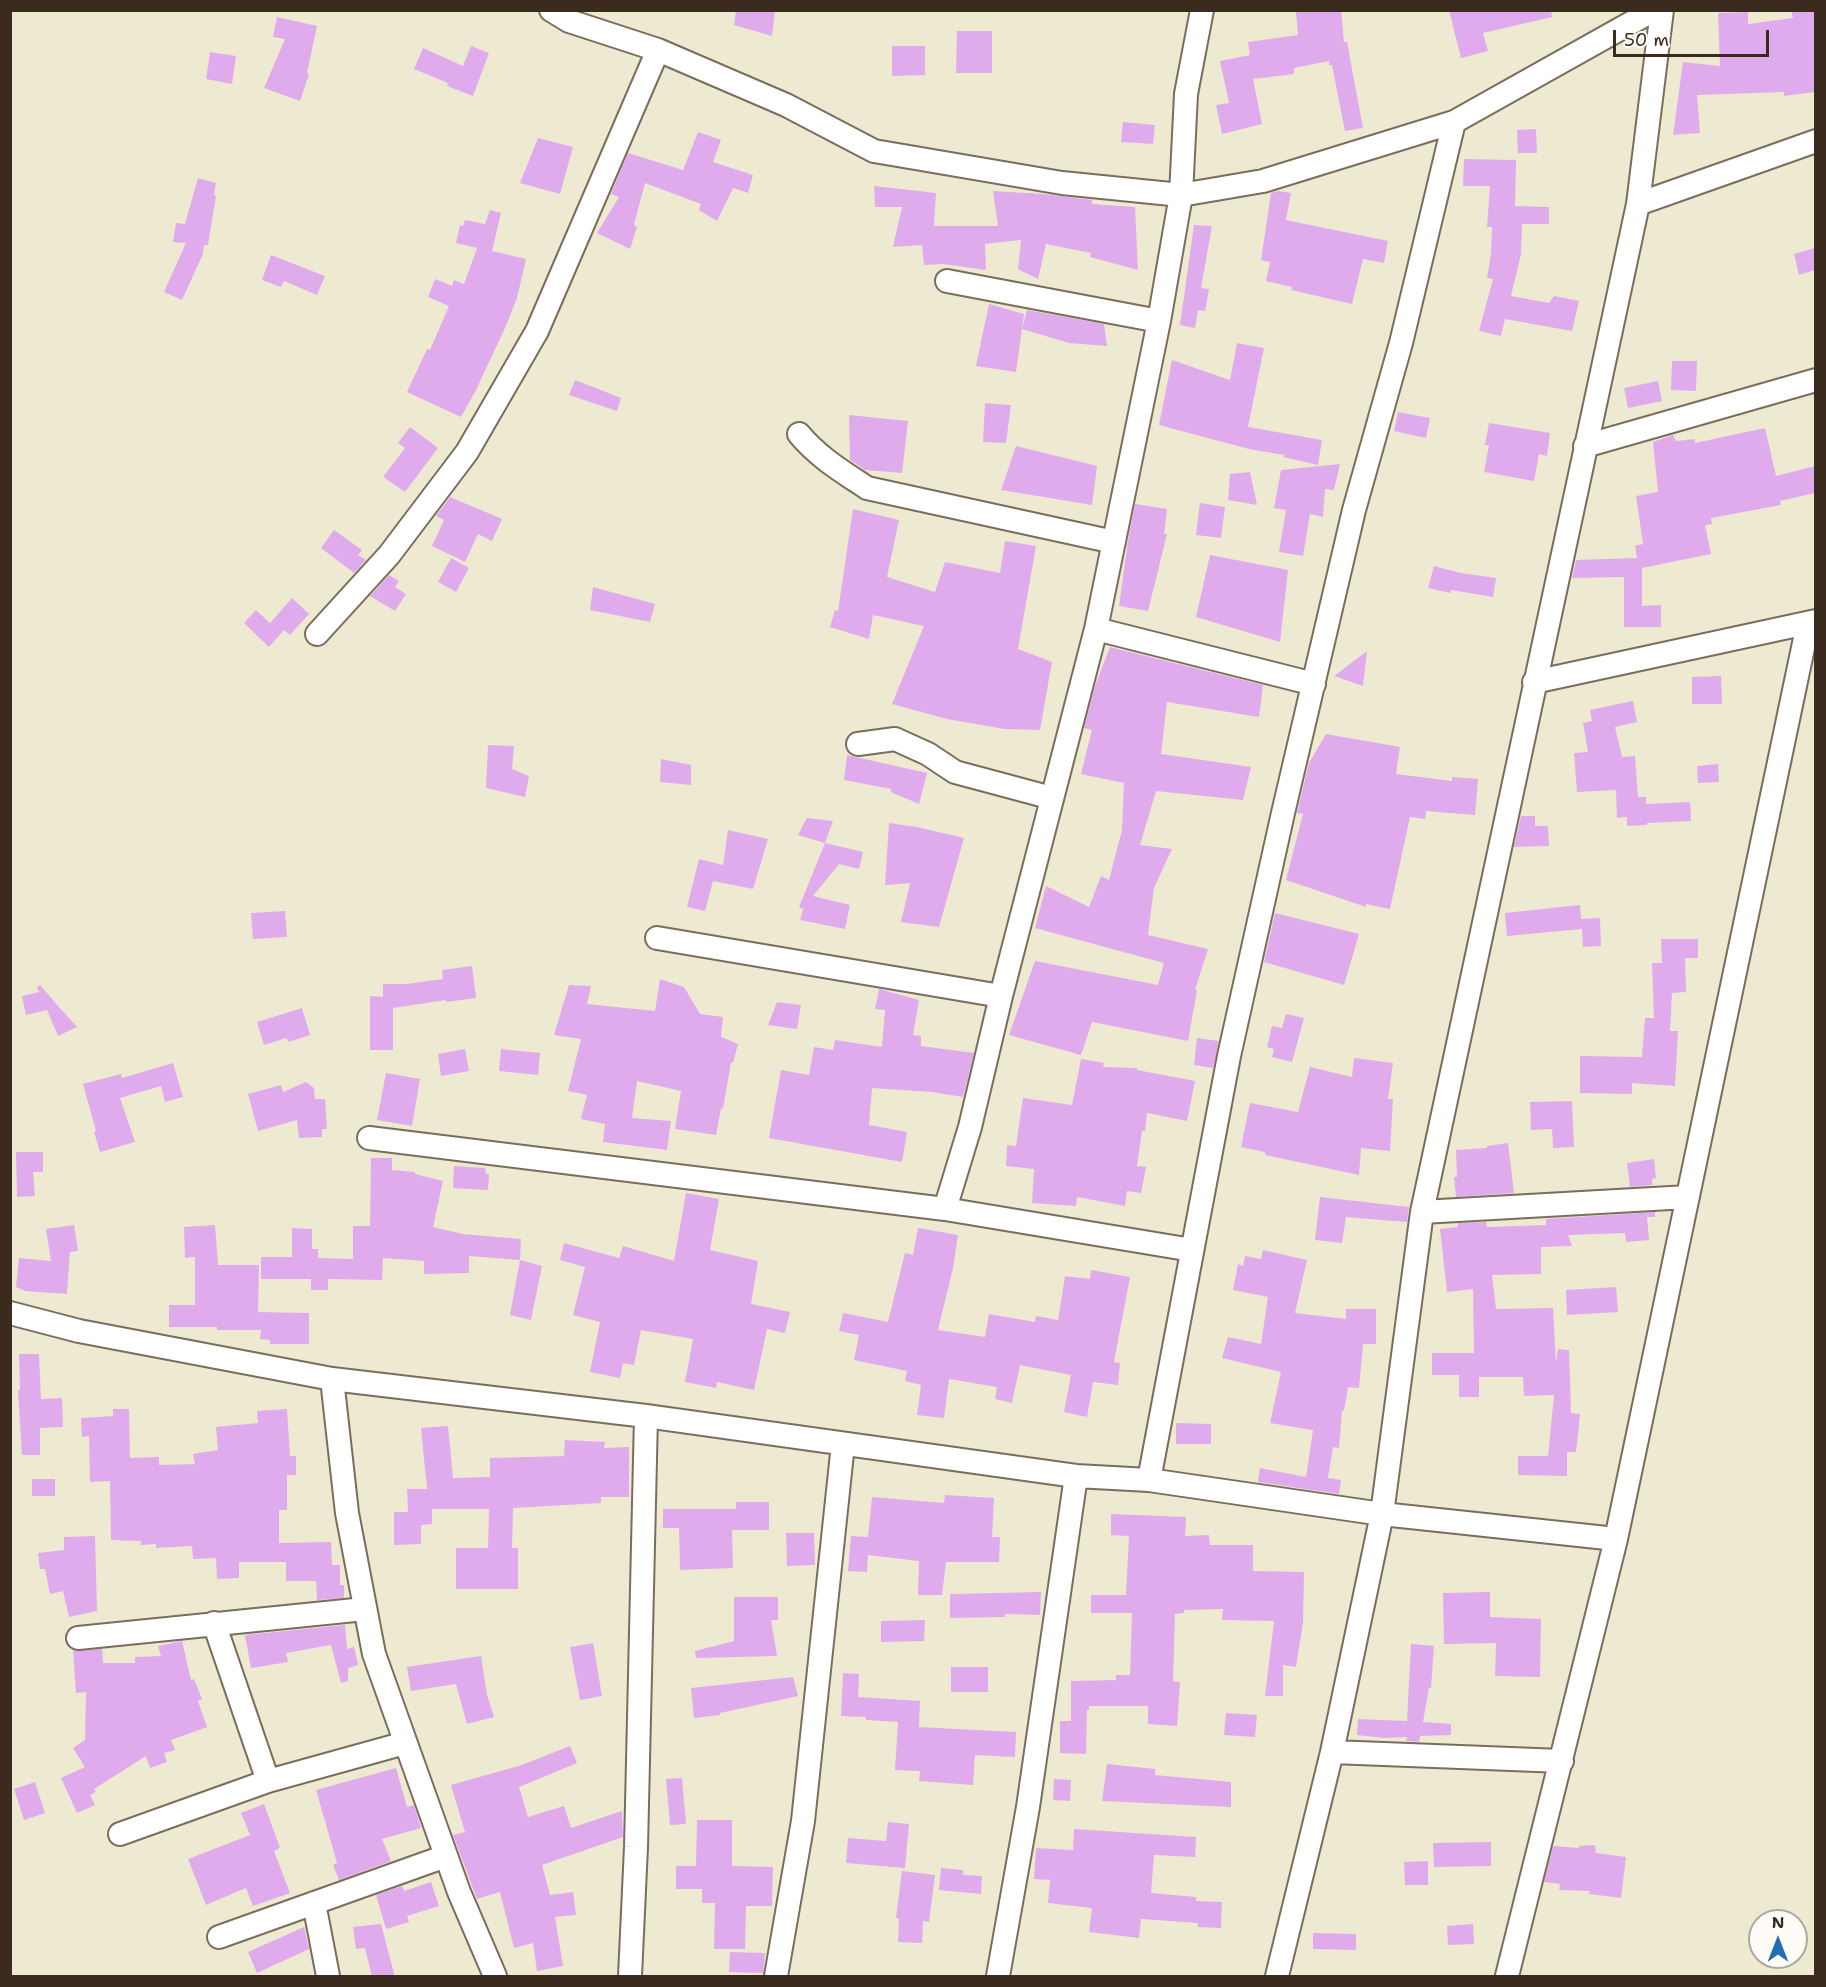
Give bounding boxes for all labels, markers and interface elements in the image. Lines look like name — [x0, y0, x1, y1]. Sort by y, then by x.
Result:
scale bar — [1616, 18, 1772, 56]
text: 50 m — [1624, 28, 1669, 52]
north arrow — [1748, 1909, 1808, 1969]
text: N — [1772, 1912, 1784, 1933]

